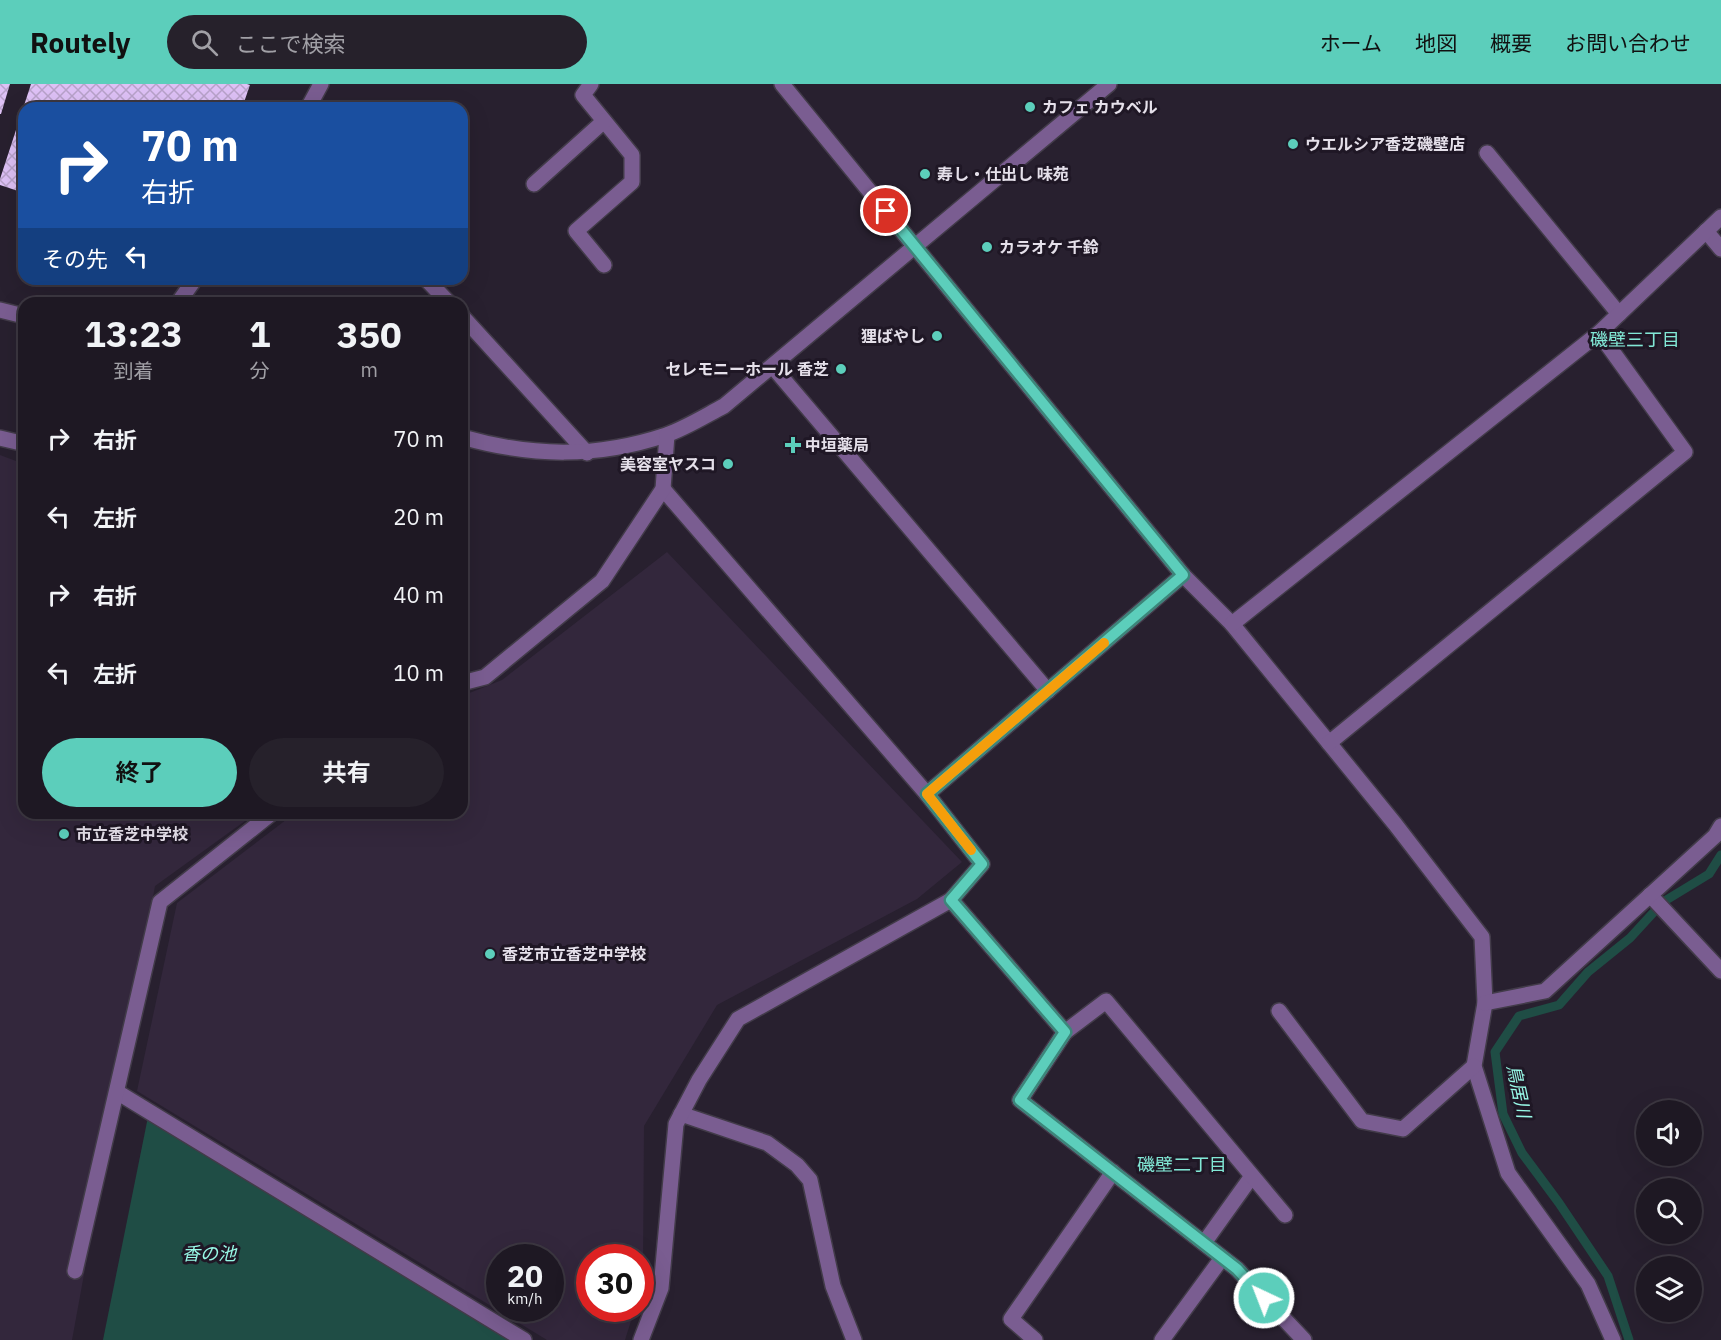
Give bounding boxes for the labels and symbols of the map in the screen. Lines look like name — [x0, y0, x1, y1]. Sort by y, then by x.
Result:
place label: カフェ カウベル — [1042, 97, 1158, 117]
marker: カフェ カウベル — [1023, 100, 1037, 114]
place label: ウエルシア香芝磯壁店 — [1305, 134, 1465, 154]
marker: ウエルシア香芝磯壁店 — [1286, 137, 1300, 151]
place label: 寿し・仕出し 味苑 — [937, 164, 1069, 184]
marker: 寿し・仕出し 味苑 — [918, 167, 932, 181]
pin — [860, 185, 911, 236]
place label: カラオケ 千鈴 — [999, 237, 1099, 257]
marker: カラオケ 千鈴 — [980, 240, 994, 254]
place label: 狸ばやし — [861, 326, 925, 346]
district label: 磯壁三丁目 — [1590, 328, 1680, 351]
marker: 狸ばやし — [930, 329, 944, 343]
place label: セレモニーホール 香芝 — [665, 359, 829, 379]
marker: セレモニーホール 香芝 — [834, 362, 848, 376]
place label: 中垣薬局 — [805, 435, 869, 455]
marker: 中垣薬局 — [786, 438, 800, 452]
place label: 美容室ヤスコ — [620, 454, 716, 474]
marker: 美容室ヤスコ — [721, 457, 735, 471]
place label: 市立香芝中学校 — [76, 824, 188, 844]
marker: 市立香芝中学校 — [57, 827, 71, 841]
place label: 香芝市立香芝中学校 — [502, 944, 646, 964]
marker: 香芝市立香芝中学校 — [483, 947, 497, 961]
water label: 鳥居川 — [1502, 1062, 1536, 1122]
district label: 磯壁二丁目 — [1137, 1153, 1227, 1176]
water label: 香の池 — [182, 1242, 238, 1265]
speed limit sign: 30 — [576, 1244, 654, 1322]
position arrow — [1232, 1266, 1296, 1330]

